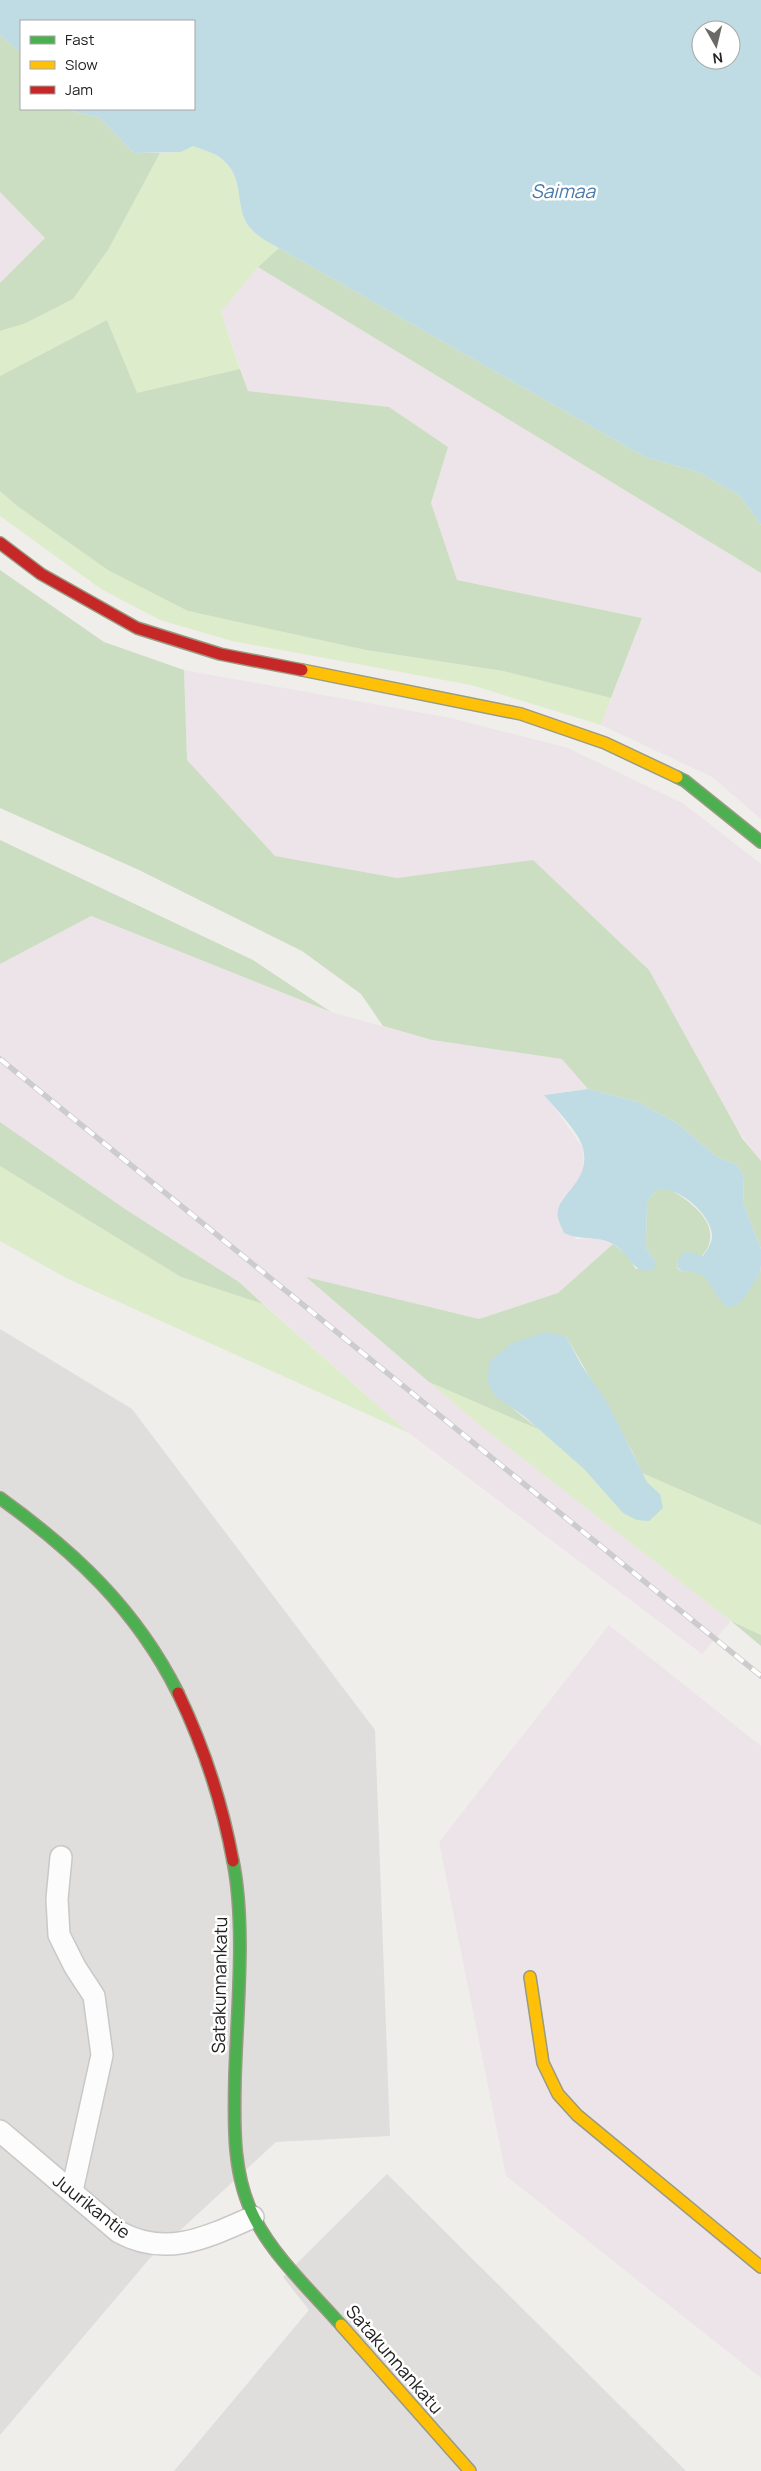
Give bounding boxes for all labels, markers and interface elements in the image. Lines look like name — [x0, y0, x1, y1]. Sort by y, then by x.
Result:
legend — [20, 20, 195, 110]
north arrow — [691, 20, 741, 70]
text: Fast — [65, 29, 94, 50]
text: N — [712, 48, 724, 68]
text: Slow — [65, 54, 98, 75]
text: Jam — [65, 79, 93, 100]
water label: Saimaa — [531, 178, 596, 204]
street label: Satakunnankatu — [206, 1916, 232, 2054]
street label: Juurikantie — [48, 2168, 136, 2244]
street label: Satakunnankatu — [341, 2299, 449, 2419]

